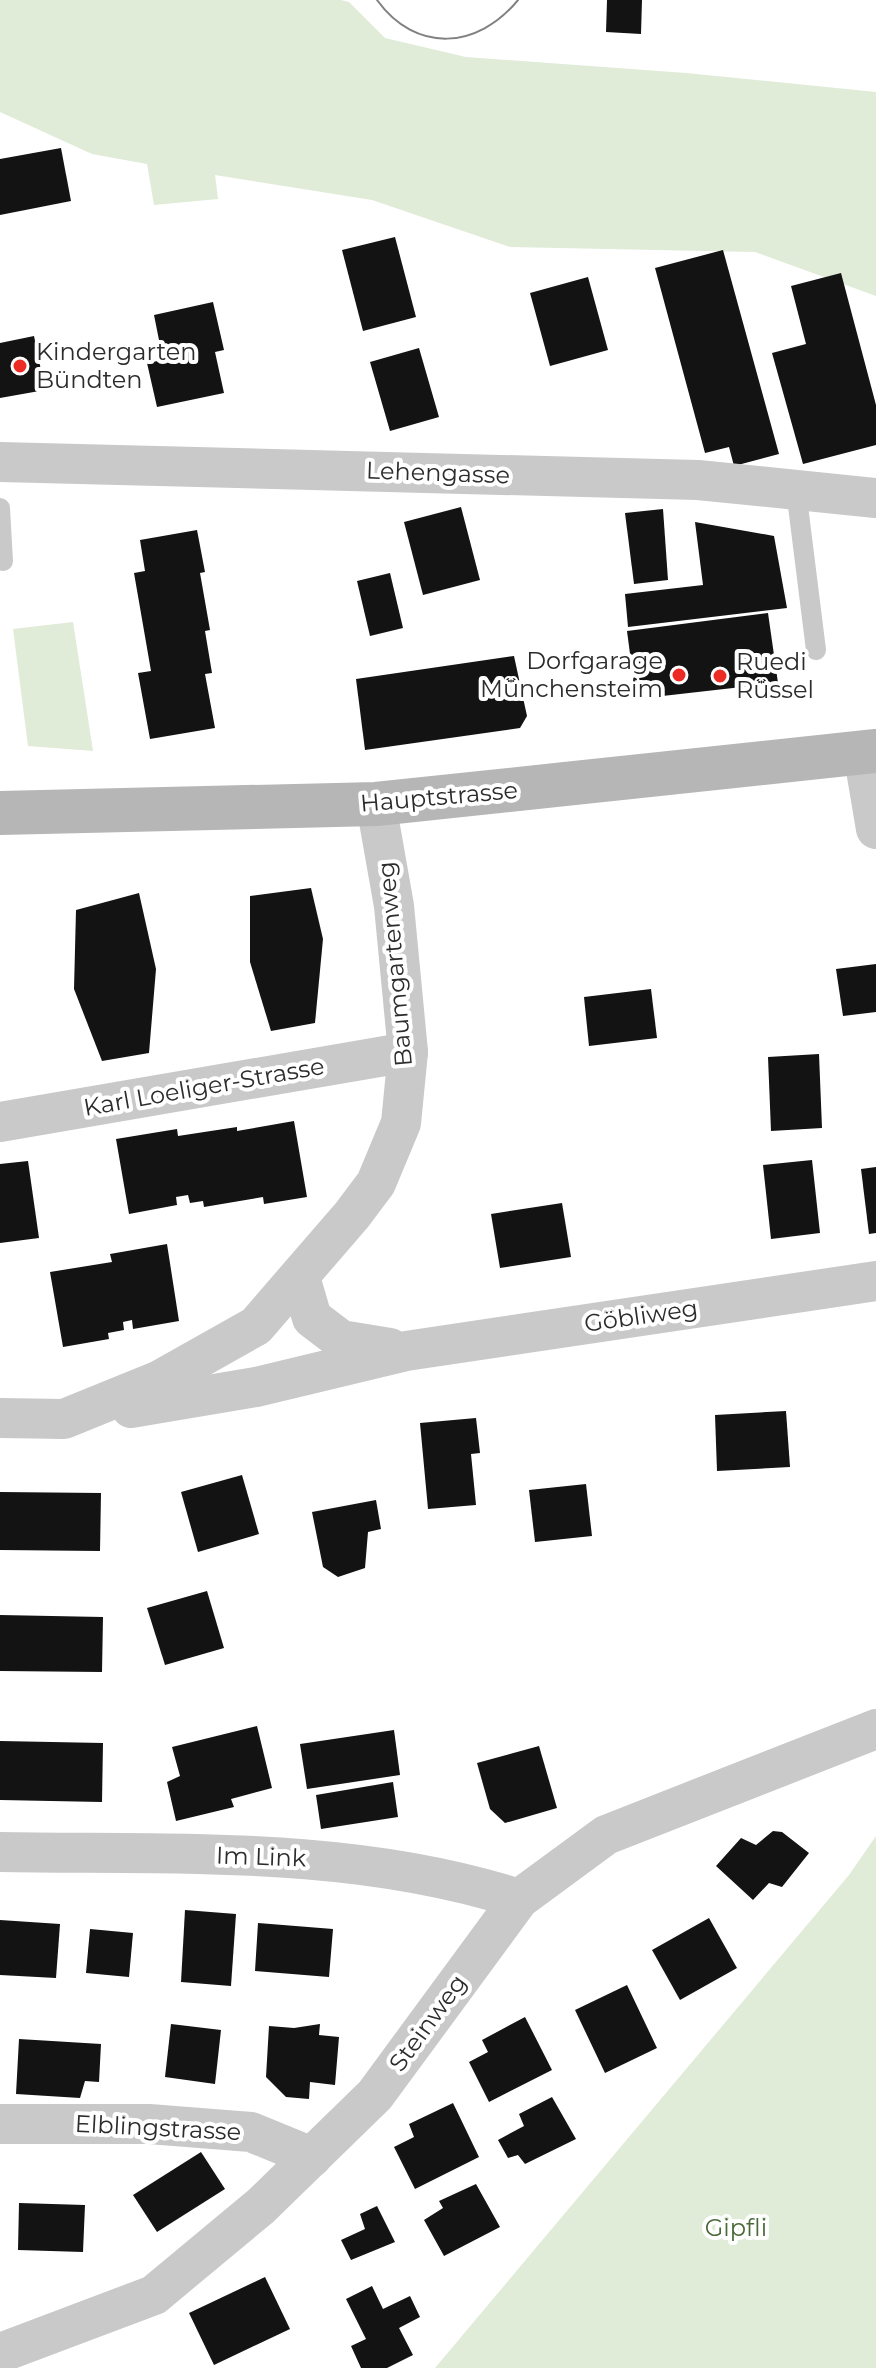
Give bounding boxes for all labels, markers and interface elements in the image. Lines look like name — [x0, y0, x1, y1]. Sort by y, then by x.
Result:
place label: Kindergarten Bündten — [36, 337, 196, 394]
marker: Kindergarten Bündten — [11, 357, 29, 375]
street label: Lehengasse — [366, 455, 510, 490]
place label: Dorfgarage Münchensteim — [480, 646, 663, 703]
place label: Ruedi Rüssel — [736, 647, 814, 704]
marker: Dorfgarage Münchensteim — [670, 666, 688, 684]
marker: Ruedi Rüssel — [711, 667, 729, 685]
street label: Hauptstrasse — [359, 775, 519, 818]
street label: Baumgartenweg — [371, 860, 418, 1068]
street label: Karl Loeliger-Strasse — [81, 1051, 326, 1122]
street label: Göbliweg — [582, 1293, 700, 1338]
street label: Im Link — [215, 1840, 307, 1873]
street label: Steinweg — [383, 1969, 472, 2077]
street label: Elblingstrasse — [74, 2109, 242, 2146]
park label: Gipfli — [705, 2213, 767, 2242]

